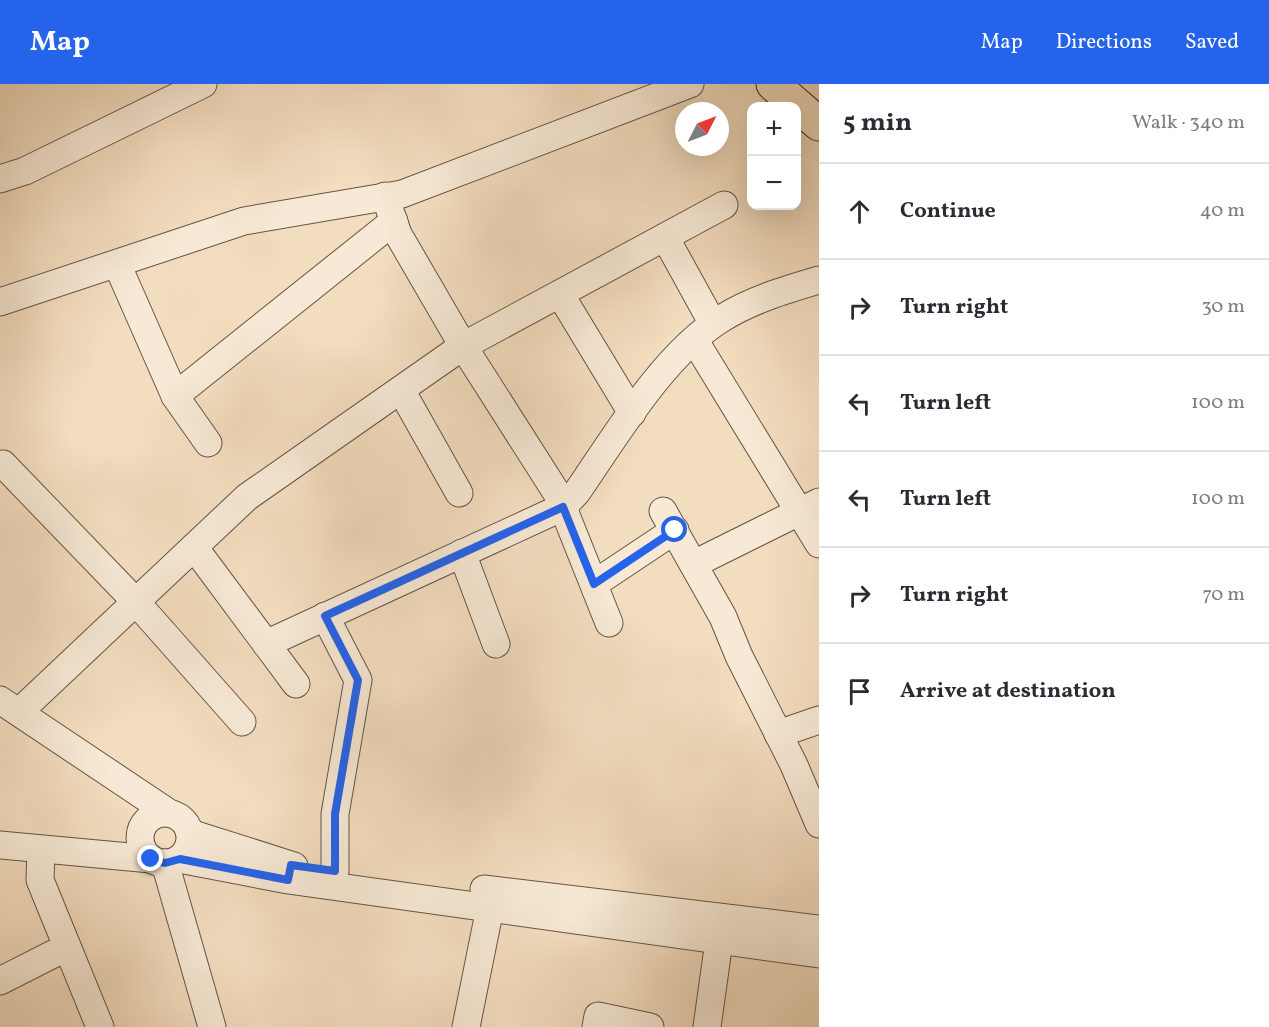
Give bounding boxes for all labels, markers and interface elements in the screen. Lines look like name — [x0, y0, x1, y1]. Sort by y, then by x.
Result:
text: Map — [30, 23, 90, 62]
text: Map — [981, 28, 1023, 57]
text: Directions — [1056, 28, 1152, 57]
text: Saved — [1185, 28, 1239, 57]
north arrow — [675, 102, 729, 156]
map controls — [747, 102, 801, 210]
button: + — [747, 102, 801, 156]
text: 5 min — [843, 105, 912, 141]
text: Walk · 340 m — [1132, 109, 1245, 137]
button: − — [747, 156, 801, 210]
icon: ahead — [843, 195, 876, 228]
text: Continue — [900, 196, 996, 227]
text: 40 m — [1200, 197, 1245, 225]
icon: right — [843, 291, 876, 324]
text: Turn right — [900, 292, 1008, 323]
text: 30 m — [1201, 293, 1245, 321]
icon: left — [843, 387, 876, 420]
text: Turn left — [900, 388, 991, 419]
text: 100 m — [1191, 389, 1245, 417]
icon: left — [843, 483, 876, 516]
text: Turn left — [900, 484, 991, 515]
text: 100 m — [1191, 485, 1245, 513]
route start — [661, 516, 687, 542]
icon: right — [843, 579, 876, 612]
text: Turn right — [900, 580, 1008, 611]
text: 70 m — [1202, 581, 1245, 609]
icon: arrive — [843, 675, 876, 708]
text: Arrive at destination — [900, 676, 1116, 707]
route end — [137, 845, 163, 871]

